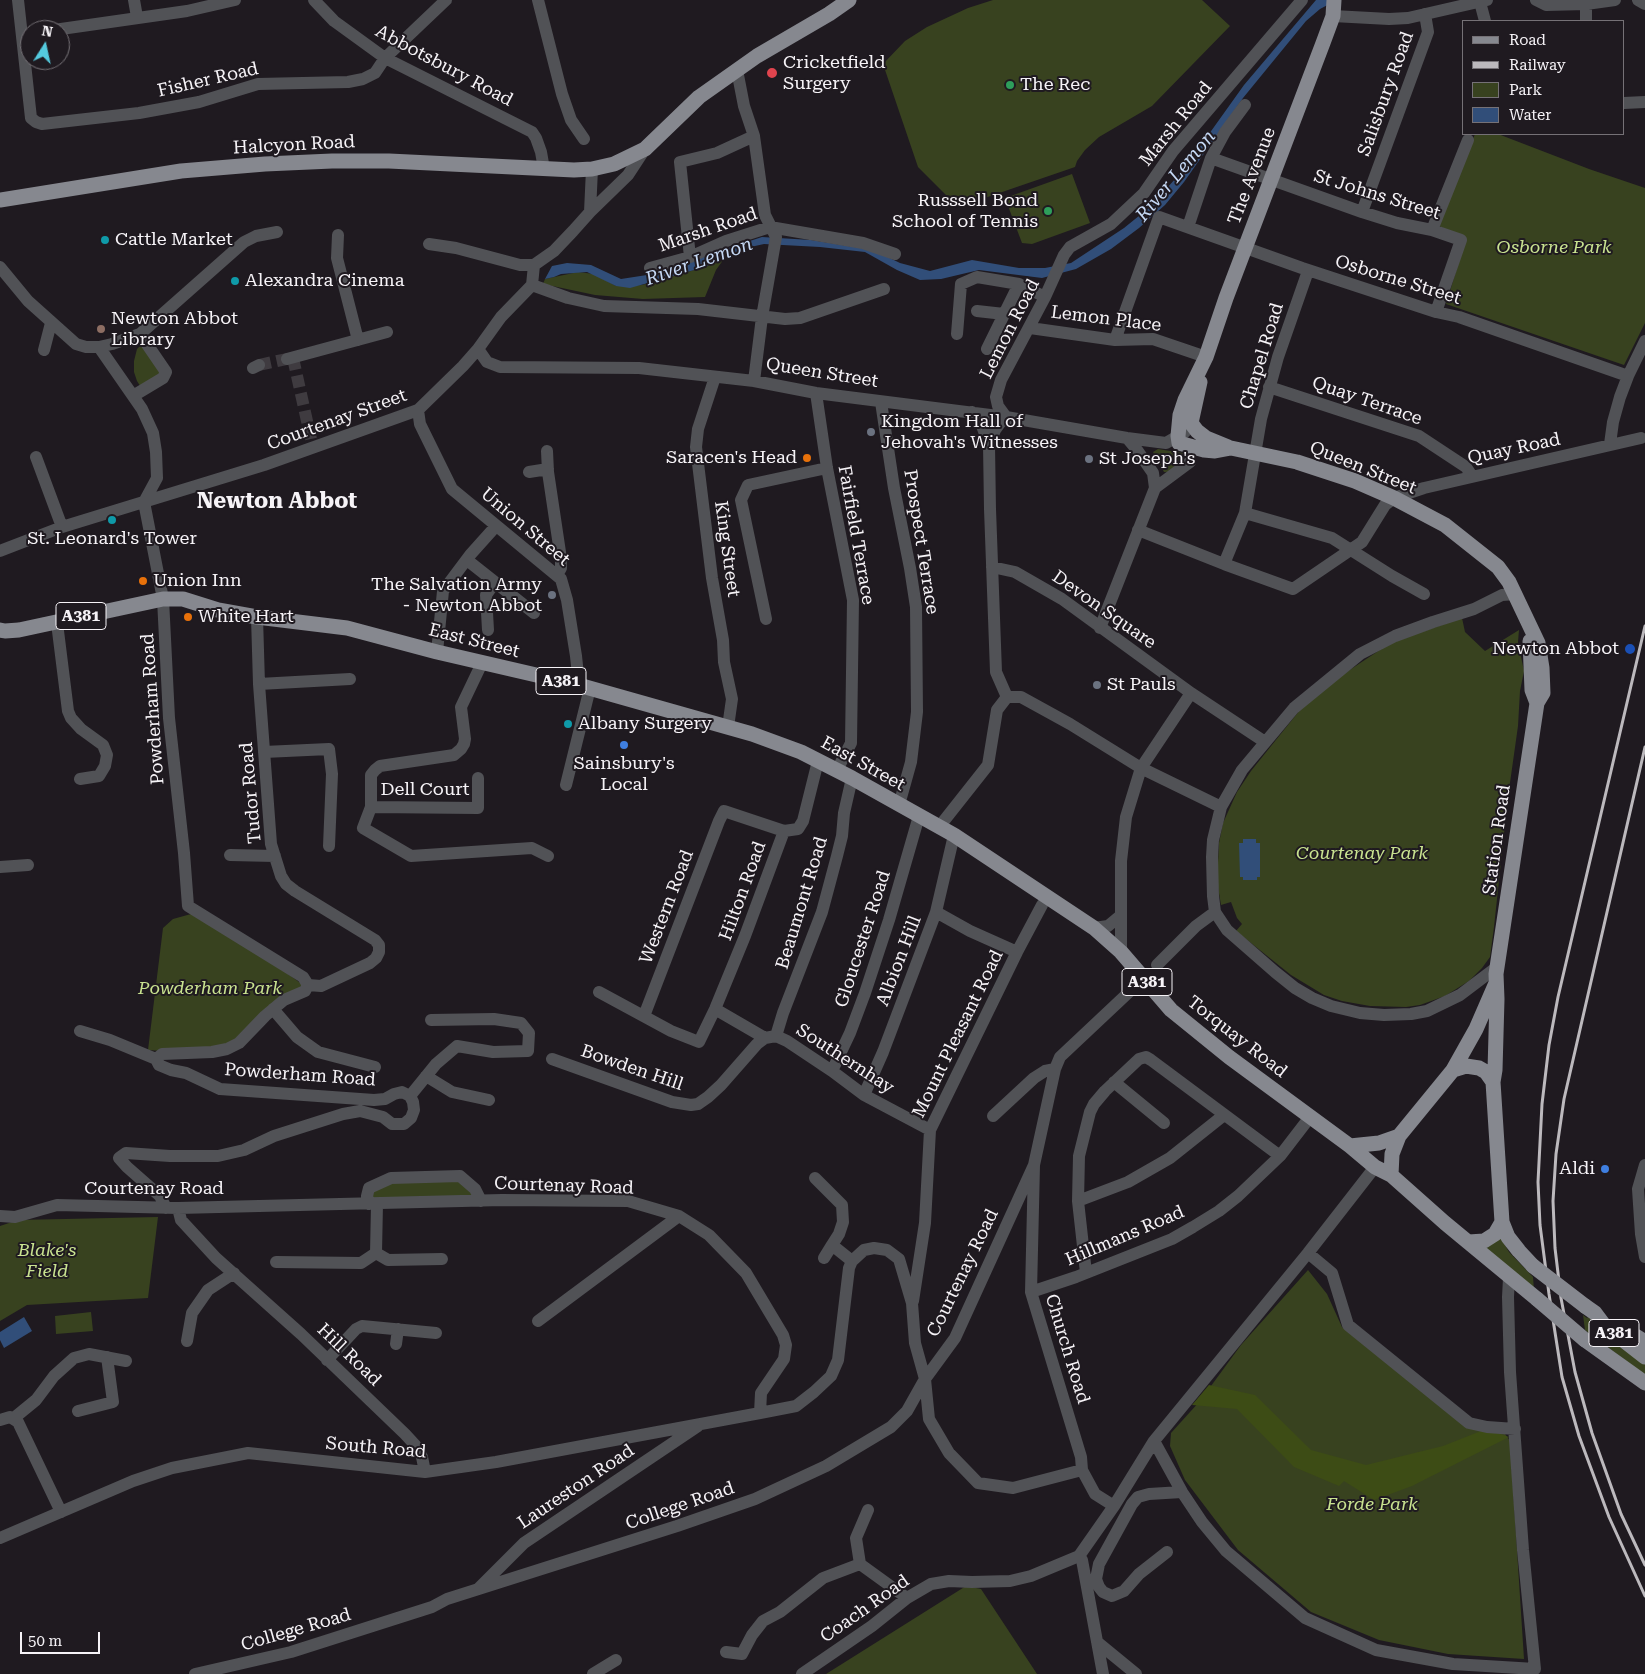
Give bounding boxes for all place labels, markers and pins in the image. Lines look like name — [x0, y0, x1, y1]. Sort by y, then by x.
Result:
place label: Cricketfield Surgery — [783, 52, 886, 94]
marker: Cricketfield Surgery — [765, 66, 779, 80]
place label: The Rec — [1020, 74, 1090, 96]
marker: The Rec — [1004, 79, 1016, 91]
place label: Russsell Bond School of Tennis — [892, 190, 1038, 232]
marker: Russsell Bond School of Tennis — [1042, 205, 1054, 217]
place label: Cattle Market — [115, 229, 233, 251]
marker: Cattle Market — [99, 234, 111, 246]
place label: Alexandra Cinema — [245, 270, 404, 292]
marker: Alexandra Cinema — [229, 275, 241, 287]
place label: Newton Abbot Library — [111, 308, 238, 350]
marker: Newton Abbot Library — [95, 323, 107, 335]
place label: Kingdom Hall of Jehovah's Witnesses — [881, 411, 1058, 454]
marker: Kingdom Hall of Jehovah's Witnesses — [865, 426, 877, 438]
place label: Saracen's Head — [666, 447, 797, 469]
place label: St Joseph's — [1099, 448, 1195, 470]
marker: Saracen's Head — [801, 452, 813, 464]
marker: St Joseph's — [1083, 453, 1095, 465]
marker: St. Leonard's Tower — [106, 514, 118, 526]
place label: St. Leonard's Tower — [27, 528, 197, 550]
place label: Union Inn — [153, 570, 242, 592]
place label: The Salvation Army - Newton Abbot — [371, 574, 542, 616]
marker: Union Inn — [137, 575, 149, 587]
marker: The Salvation Army - Newton Abbot — [546, 589, 558, 601]
place label: White Hart — [198, 606, 294, 628]
marker: White Hart — [182, 611, 194, 623]
place label: Newton Abbot — [1492, 638, 1619, 660]
marker: Newton Abbot — [1623, 642, 1637, 656]
place label: St Pauls — [1107, 674, 1175, 696]
marker: St Pauls — [1091, 679, 1103, 691]
place label: Albany Surgery — [578, 713, 712, 735]
marker: Albany Surgery — [562, 718, 574, 730]
marker: Sainsbury's Local — [618, 739, 630, 751]
place label: Sainsbury's Local — [574, 753, 674, 796]
place label: Aldi — [1559, 1158, 1595, 1180]
marker: Aldi — [1599, 1163, 1611, 1175]

